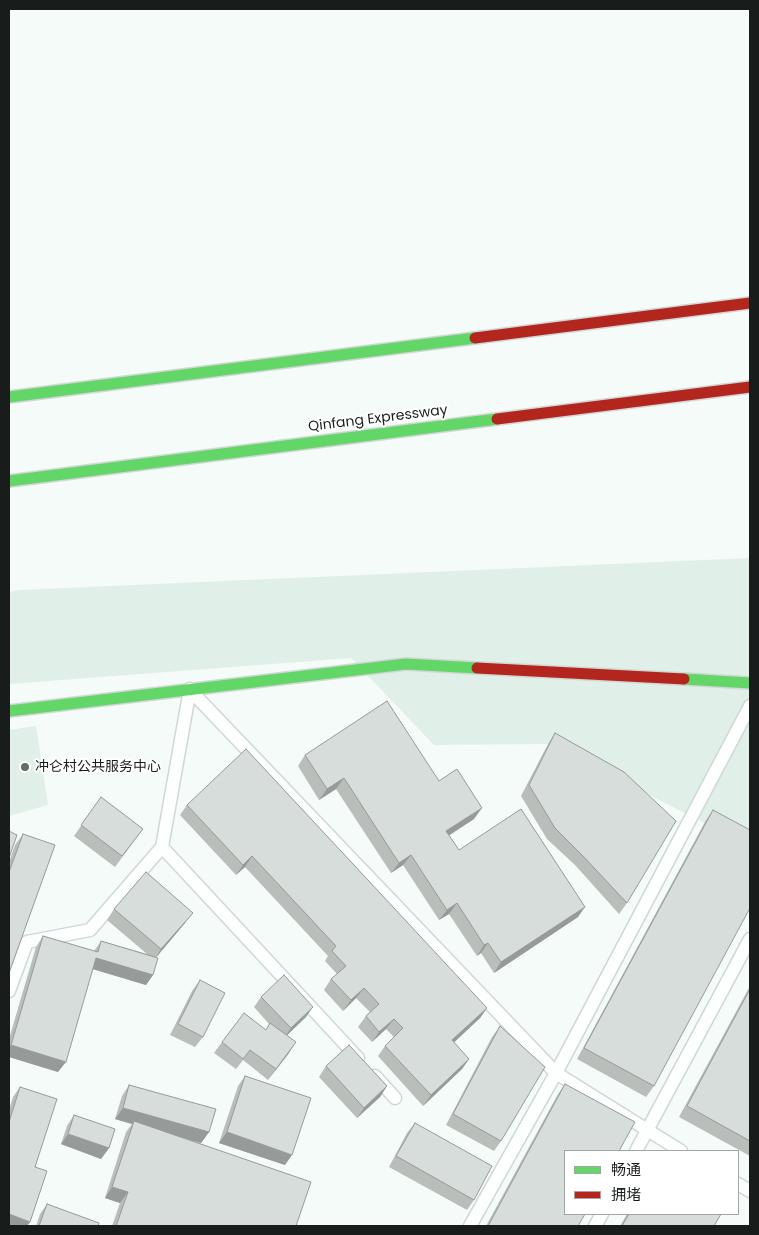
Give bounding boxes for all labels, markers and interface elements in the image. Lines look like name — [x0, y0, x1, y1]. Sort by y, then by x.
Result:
street label: Qinfang Expressway — [307, 402, 449, 436]
place label: 冲仑村公共服务中心 — [35, 759, 161, 775]
marker: 冲仑村公共服务中心 — [19, 761, 31, 773]
legend — [564, 1150, 739, 1215]
text: 畅通 — [611, 1159, 641, 1180]
text: 拥堵 — [611, 1184, 641, 1205]

